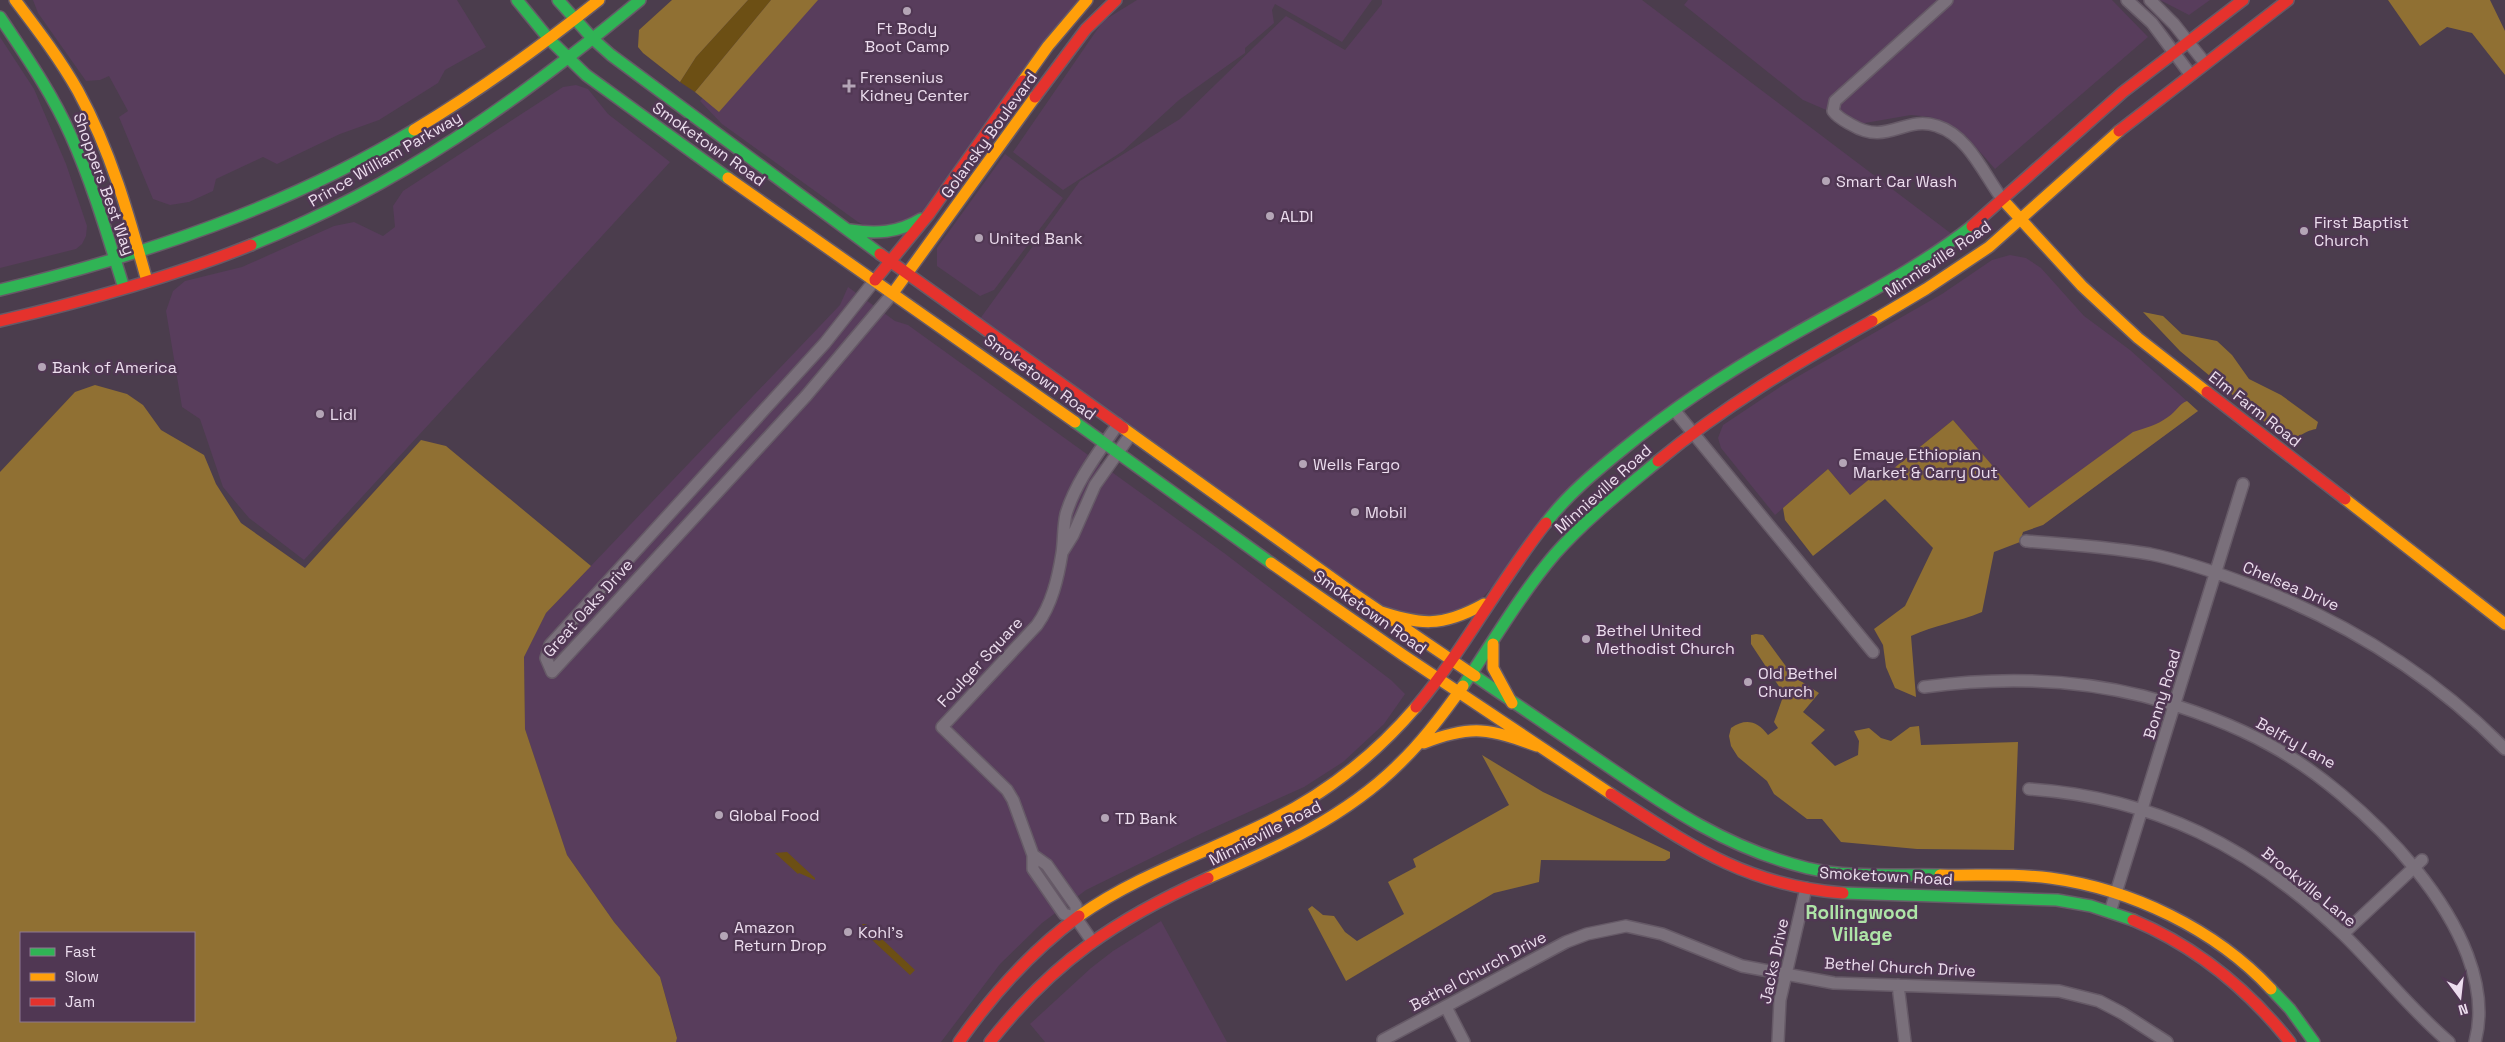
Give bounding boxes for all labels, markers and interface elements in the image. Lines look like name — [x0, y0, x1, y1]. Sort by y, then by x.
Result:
marker: Ft Body Boot Camp — [901, 5, 913, 17]
place label: Ft Body Boot Camp — [864, 18, 950, 57]
place label: Frensenius Kidney Center — [860, 67, 969, 106]
street label: Golansky Boulevard — [936, 68, 1042, 202]
marker: Frensenius Kidney Center — [842, 79, 856, 93]
street label: Smoketown Road — [648, 97, 770, 191]
street label: Prince William Parkway — [304, 106, 466, 212]
street label: Shoppers Best Way — [68, 110, 140, 258]
place label: Smart Car Wash — [1836, 171, 1957, 192]
marker: Smart Car Wash — [1820, 175, 1832, 187]
place label: ALDI — [1280, 206, 1313, 227]
marker: ALDI — [1264, 210, 1276, 222]
place label: First Baptist Church — [2314, 212, 2409, 251]
street label: Minnieville Road — [1881, 216, 1995, 302]
marker: First Baptist Church — [2298, 225, 2310, 237]
place label: United Bank — [989, 228, 1083, 249]
marker: United Bank — [973, 232, 985, 244]
street label: Smoketown Road — [980, 329, 1100, 425]
place label: Bank of America — [52, 357, 177, 378]
marker: Bank of America — [36, 361, 48, 373]
street label: Elm Farm Road — [2205, 366, 2305, 452]
place label: Lidl — [330, 404, 357, 425]
marker: Lidl — [314, 408, 326, 420]
street label: Minnieville Road — [1550, 440, 1656, 538]
place label: Emaye Ethiopian Market & Carry Out — [1853, 444, 1998, 483]
place label: Wells Fargo — [1313, 454, 1400, 475]
marker: Emaye Ethiopian Market & Carry Out — [1837, 457, 1849, 469]
marker: Wells Fargo — [1297, 458, 1309, 470]
place label: Mobil — [1365, 502, 1407, 523]
marker: Mobil — [1349, 506, 1361, 518]
street label: Great Oaks Drive — [538, 554, 638, 662]
street label: Chelsea Drive — [2239, 556, 2343, 616]
street label: Smoketown Road — [1309, 565, 1431, 659]
street label: Foulger Square — [933, 612, 1027, 712]
place label: Bethel United Methodist Church — [1596, 620, 1735, 659]
marker: Bethel United Methodist Church — [1580, 633, 1592, 645]
street label: Bonny Road — [2138, 646, 2186, 742]
place label: Old Bethel Church — [1758, 663, 1837, 702]
marker: Old Bethel Church — [1742, 676, 1754, 688]
street label: Belfry Lane — [2252, 712, 2340, 774]
street label: Minnieville Road — [1205, 796, 1325, 870]
place label: Global Food — [729, 805, 820, 826]
place label: TD Bank — [1115, 808, 1178, 829]
marker: Global Food — [713, 809, 725, 821]
marker: TD Bank — [1099, 812, 1111, 824]
street label: Brookville Lane — [2257, 842, 2361, 932]
street label: Smoketown Road — [1819, 862, 1953, 890]
district label: Rollingwood Village — [1806, 900, 1918, 947]
street label: Jacks Drive — [1755, 916, 1793, 1006]
place label: Amazon Return Drop — [734, 917, 827, 956]
place label: Kohl's — [858, 922, 903, 943]
marker: Kohl's — [842, 926, 854, 938]
street label: Bethel Church Drive — [1406, 926, 1550, 1016]
marker: Amazon Return Drop — [718, 930, 730, 942]
legend — [20, 932, 195, 1022]
text: Fast — [65, 942, 96, 961]
street label: Bethel Church Drive — [1824, 953, 1976, 981]
text: Slow — [65, 967, 99, 986]
north arrow — [2435, 972, 2485, 1022]
text: Jam — [65, 992, 95, 1011]
text: N — [2456, 1000, 2470, 1019]

